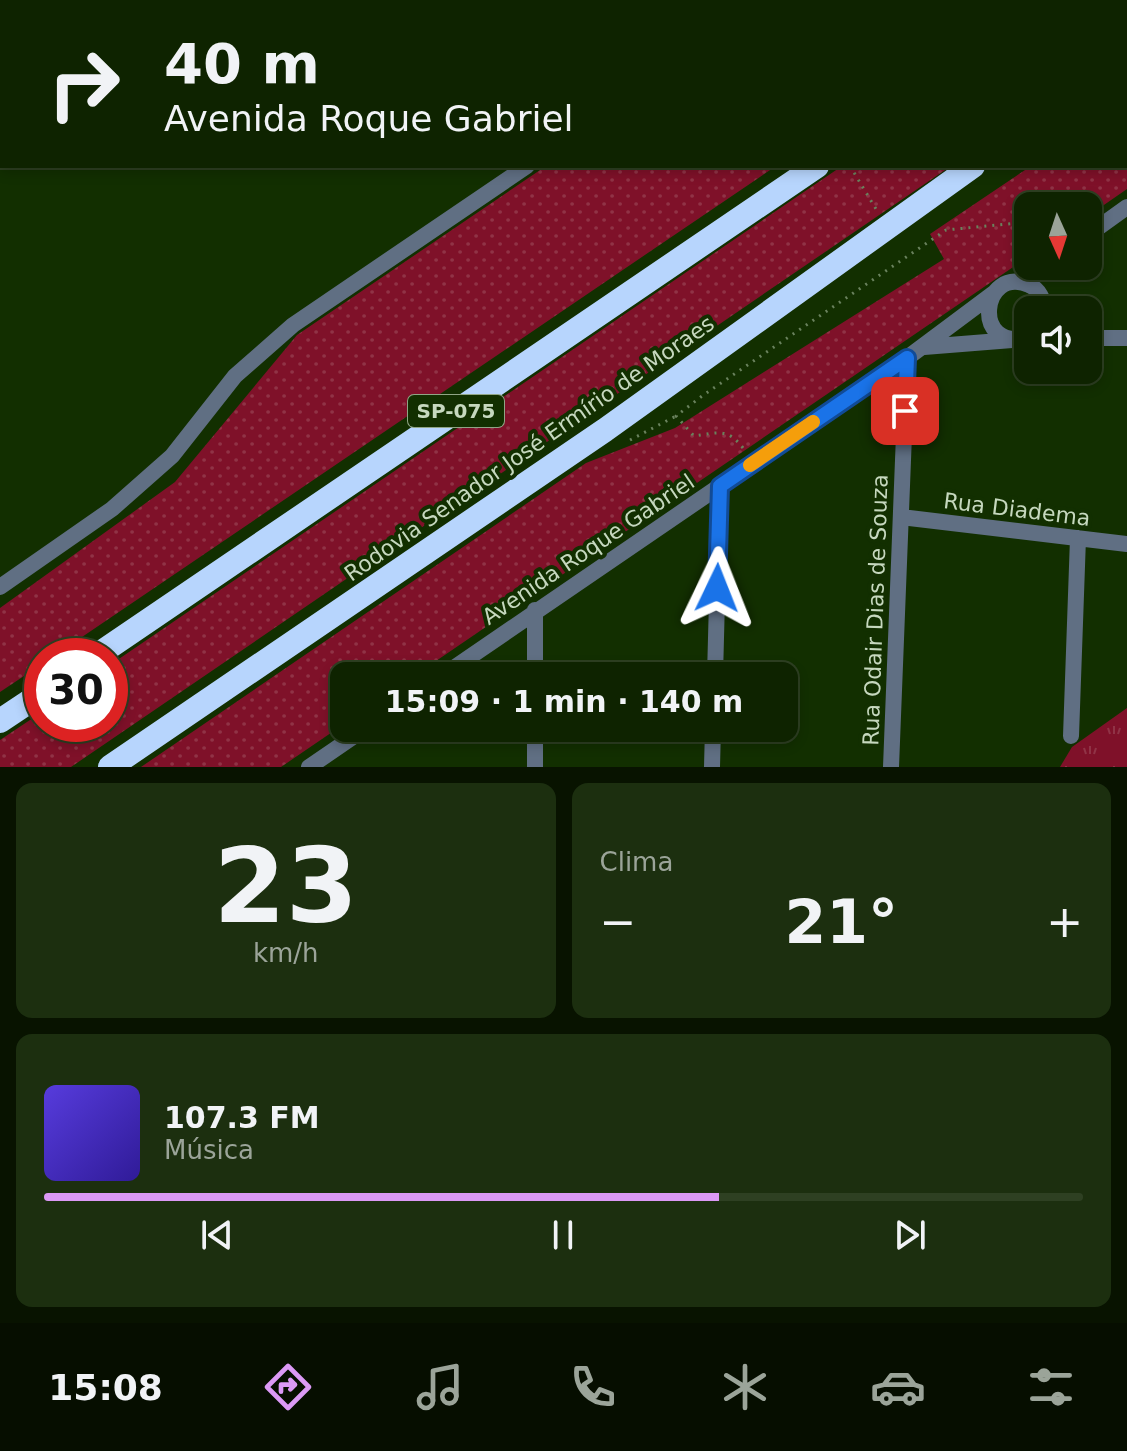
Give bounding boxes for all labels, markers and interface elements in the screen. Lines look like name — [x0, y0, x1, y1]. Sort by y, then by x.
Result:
text: 40 m — [164, 31, 320, 96]
icon: right — [32, 32, 136, 136]
text: Avenida Roque Gabriel — [164, 98, 574, 139]
north arrow — [1014, 192, 1102, 280]
map controls — [1014, 192, 1102, 384]
button: sound — [1014, 296, 1102, 384]
street label: Rodovia Senador José Ermírio de Moraes — [340, 310, 719, 586]
pin — [871, 377, 939, 445]
icon: arrive — [883, 389, 927, 433]
road number: SP-075 — [408, 395, 504, 427]
street label: Avenida Roque Gabriel — [478, 469, 699, 630]
street label: Rua Odair Dias de Souza — [858, 474, 893, 746]
street label: Rua Diadema — [942, 488, 1092, 531]
position arrow — [675, 546, 759, 630]
speed limit sign: 30 — [24, 638, 128, 742]
text: 15:09 · 1 min · 140 m — [385, 684, 743, 719]
text: 23 — [213, 825, 358, 947]
text: Clima — [600, 847, 673, 877]
text: 21° — [785, 887, 898, 957]
text: − — [600, 896, 636, 947]
text: + — [1046, 896, 1083, 947]
text: km/h — [253, 938, 319, 968]
text: 107.3 FM — [164, 1100, 320, 1135]
text: Música — [164, 1135, 254, 1165]
icon: previous — [195, 1213, 239, 1257]
icon: pause — [541, 1213, 585, 1257]
icon: next — [888, 1213, 932, 1257]
icon: directions — [260, 1359, 316, 1415]
icon: music — [412, 1359, 468, 1415]
icon: phone — [565, 1359, 621, 1415]
icon: climate — [717, 1359, 773, 1415]
icon: car — [870, 1359, 926, 1415]
icon: filters — [1023, 1359, 1079, 1415]
text: 15:08 — [48, 1367, 163, 1408]

